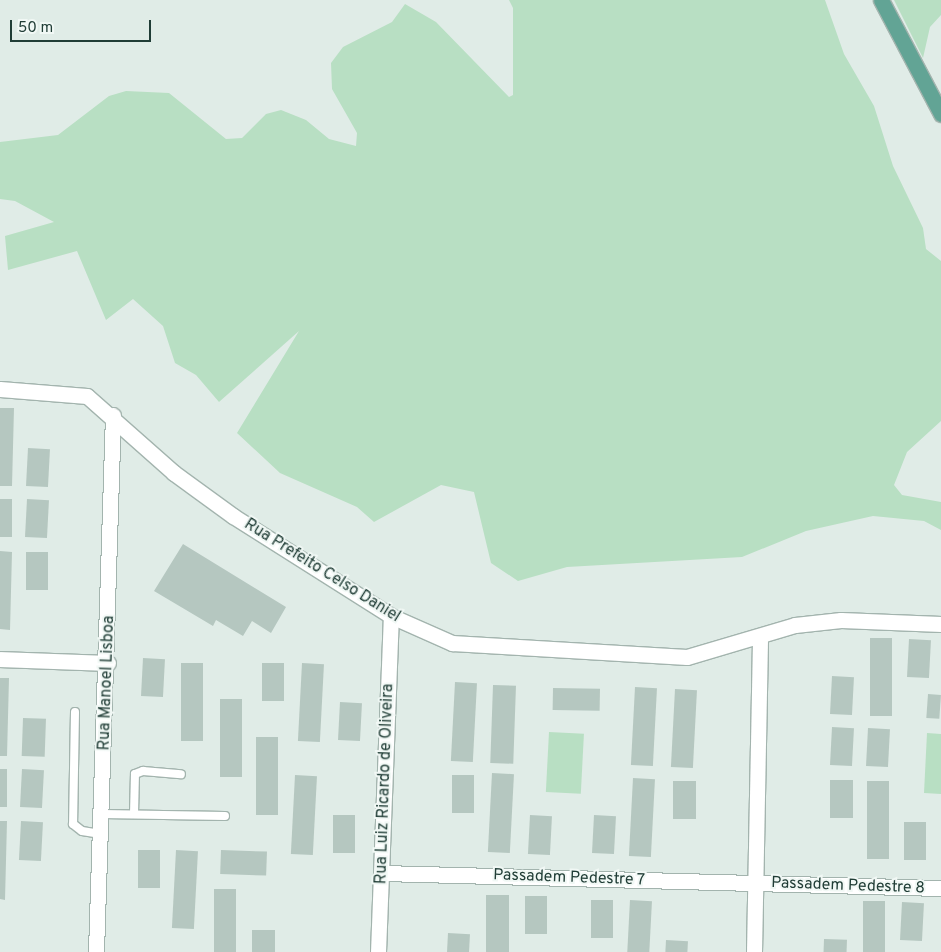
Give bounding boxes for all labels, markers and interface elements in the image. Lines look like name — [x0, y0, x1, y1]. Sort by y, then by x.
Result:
scale bar — [12, 10, 154, 42]
text: 50 m — [18, 19, 53, 38]
street label: Rua Prefeito Celso Daniel — [240, 515, 404, 627]
street label: Rua Manoel Lisboa — [95, 615, 119, 751]
street label: Rua Luiz Ricardo de Oliveira — [372, 683, 398, 885]
street label: Passadem Pedestre 7 — [492, 866, 646, 890]
street label: Passadem Pedestre 8 — [771, 874, 925, 898]

